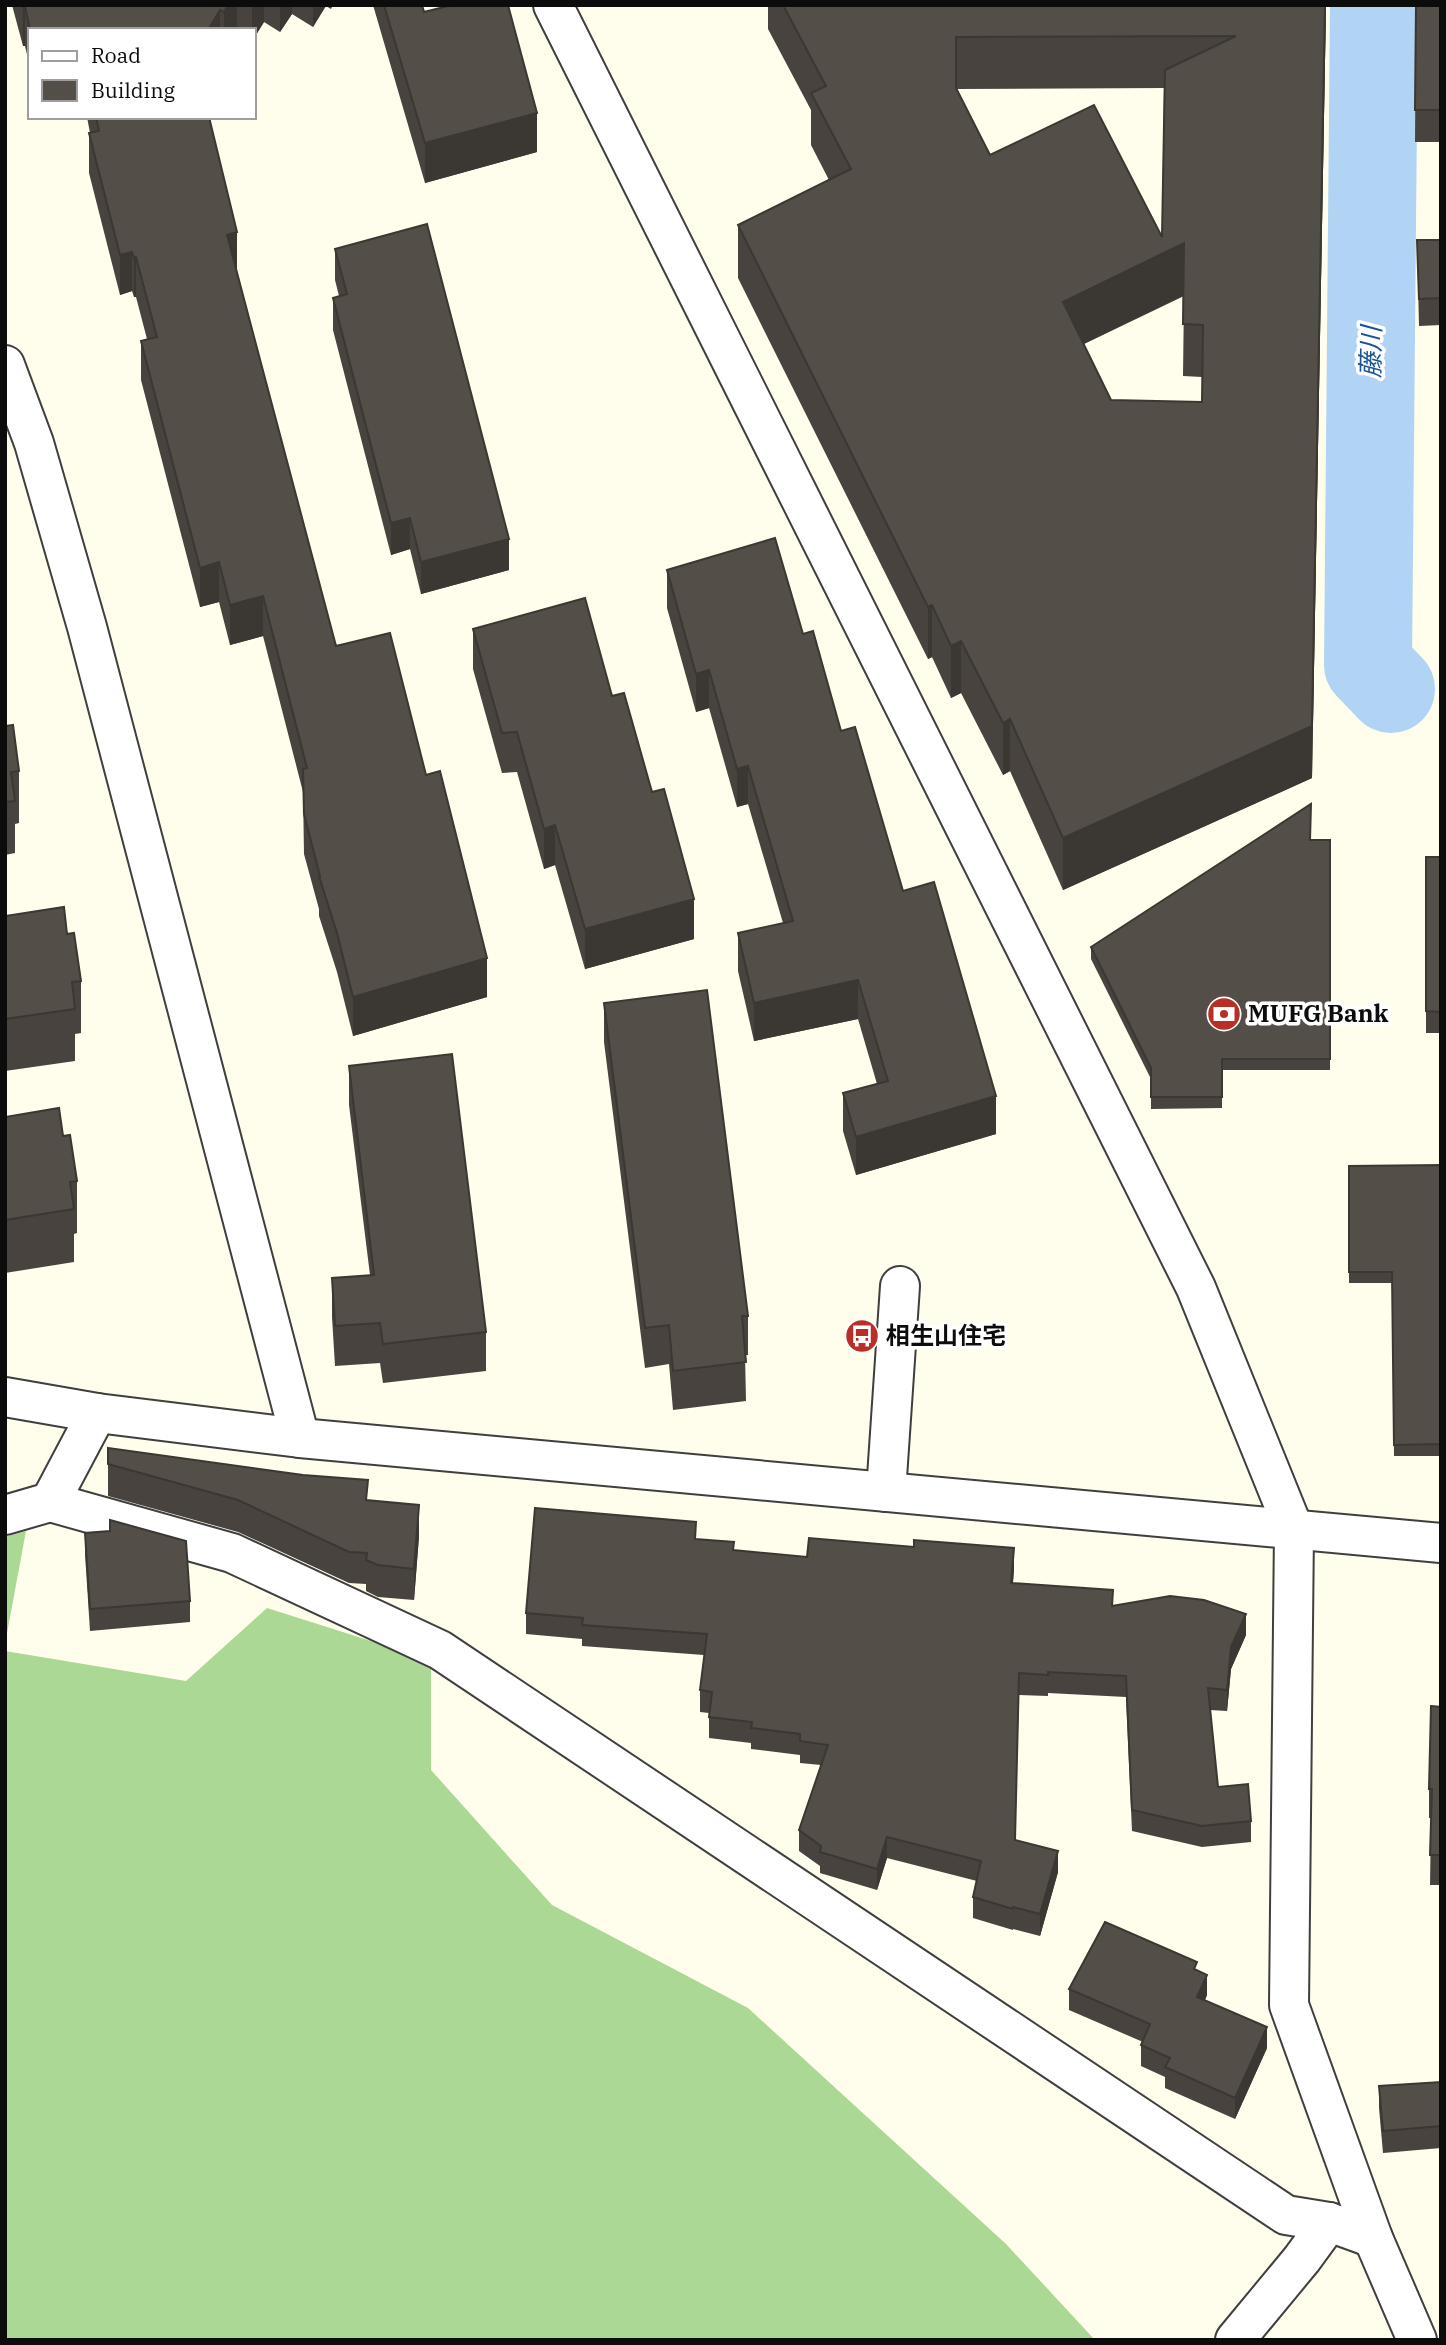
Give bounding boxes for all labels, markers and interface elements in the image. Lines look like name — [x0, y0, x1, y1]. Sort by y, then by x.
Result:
legend — [28, 28, 256, 119]
text: Road — [91, 41, 141, 69]
text: Building — [91, 76, 176, 104]
water label: 藤川 — [1353, 323, 1388, 378]
bank icon: MUFG Bank — [1205, 995, 1243, 1033]
place label: MUFG Bank — [1248, 997, 1389, 1029]
bus stop icon: 相生山住宅 — [843, 1317, 881, 1355]
place label: 相生山住宅 — [886, 1319, 1006, 1351]

